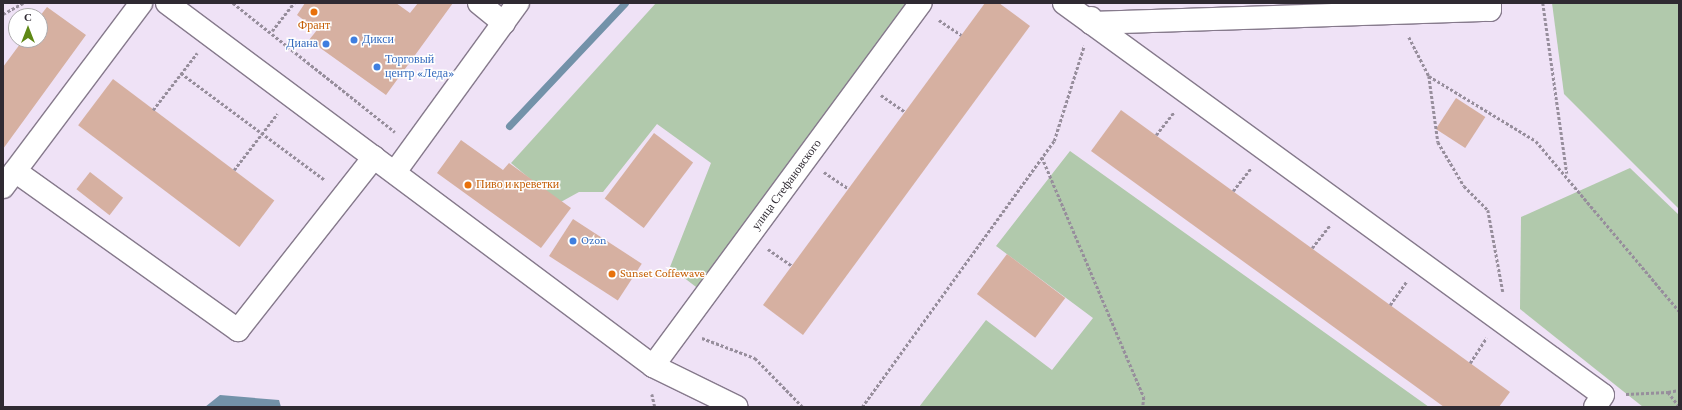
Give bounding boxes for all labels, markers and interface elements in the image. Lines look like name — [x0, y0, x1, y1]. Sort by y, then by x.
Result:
marker: Франт — [309, 7, 319, 17]
north arrow — [8, 8, 48, 48]
text: С — [24, 11, 32, 23]
place label: Франт — [298, 19, 330, 33]
place label: Дикси — [362, 33, 394, 47]
marker: Дикси — [349, 35, 359, 45]
place label: Диана — [286, 37, 318, 51]
marker: Диана — [321, 39, 331, 49]
place label: Торговый центр «Леда» — [385, 53, 455, 81]
marker: Торговый центр «Леда» — [372, 62, 382, 72]
street label: улица Стефановского — [749, 137, 825, 233]
place label: Пиво и креветки — [476, 178, 559, 192]
marker: Пиво и креветки — [463, 180, 473, 190]
place label: Ozon — [581, 234, 607, 248]
marker: Ozon — [568, 236, 578, 246]
place label: Sunset Coffewave — [620, 267, 705, 281]
marker: Sunset Coffewave — [607, 269, 617, 279]

